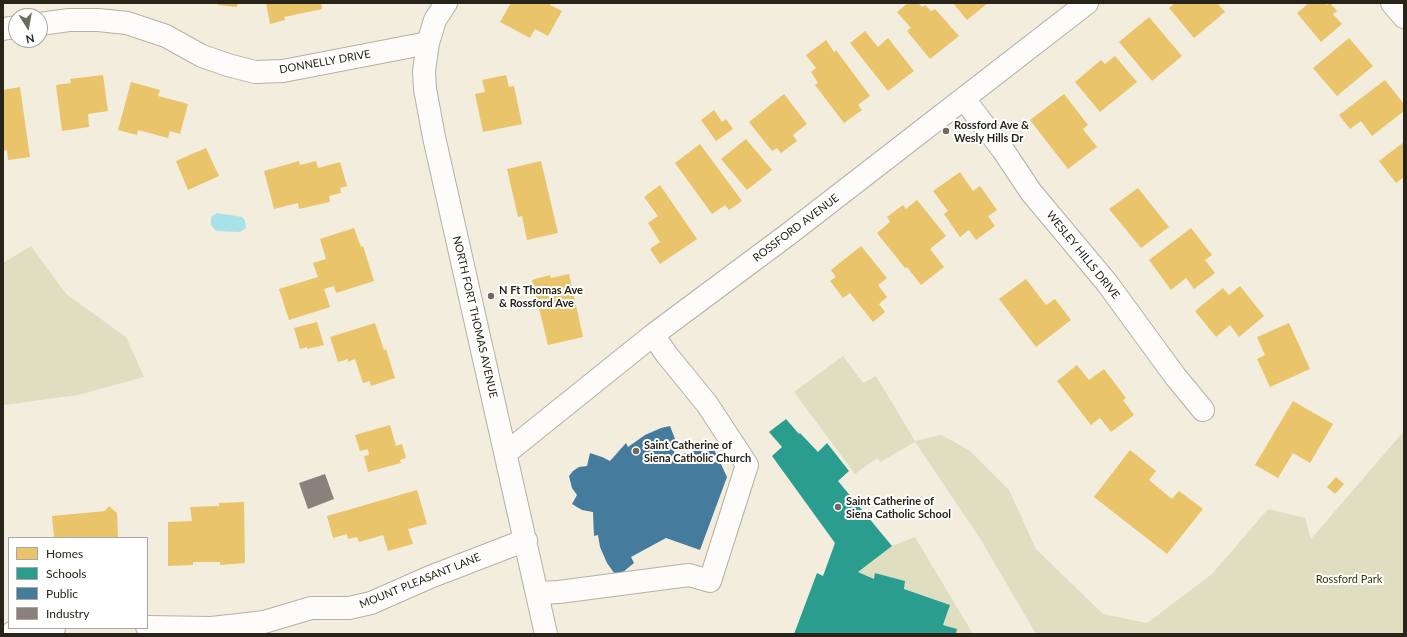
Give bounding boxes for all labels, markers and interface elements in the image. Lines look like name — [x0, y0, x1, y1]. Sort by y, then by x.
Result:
north arrow — [8, 8, 48, 48]
text: N — [25, 32, 36, 46]
street label: DONNELLY DRIVE — [278, 47, 372, 77]
place label: Rossford Ave & Wesly Hills Dr — [954, 118, 1029, 144]
marker: Rossford Ave & Wesly Hills Dr — [941, 126, 951, 136]
street label: ROSSFORD AVENUE — [750, 191, 842, 265]
street label: WESLEY HILLS DRIVE — [1044, 208, 1122, 302]
street label: NORTH FORT THOMAS AVENUE — [450, 235, 500, 399]
place label: N Ft Thomas Ave & Rossford Ave — [499, 283, 583, 309]
marker: N Ft Thomas Ave & Rossford Ave — [486, 291, 496, 301]
place label: Saint Catherine of Siena Catholic Church — [644, 438, 751, 464]
marker: Saint Catherine of Siena Catholic Church — [631, 446, 641, 456]
place label: Saint Catherine of Siena Catholic School — [846, 494, 951, 520]
marker: Saint Catherine of Siena Catholic School — [833, 502, 843, 512]
legend — [8, 537, 148, 629]
text: Homes — [46, 546, 83, 561]
street label: MOUNT PLEASANT LANE — [357, 551, 483, 611]
text: Schools — [46, 566, 87, 581]
park label: Rossford Park — [1316, 572, 1382, 586]
text: Public — [46, 586, 78, 601]
text: Industry — [46, 606, 89, 621]

